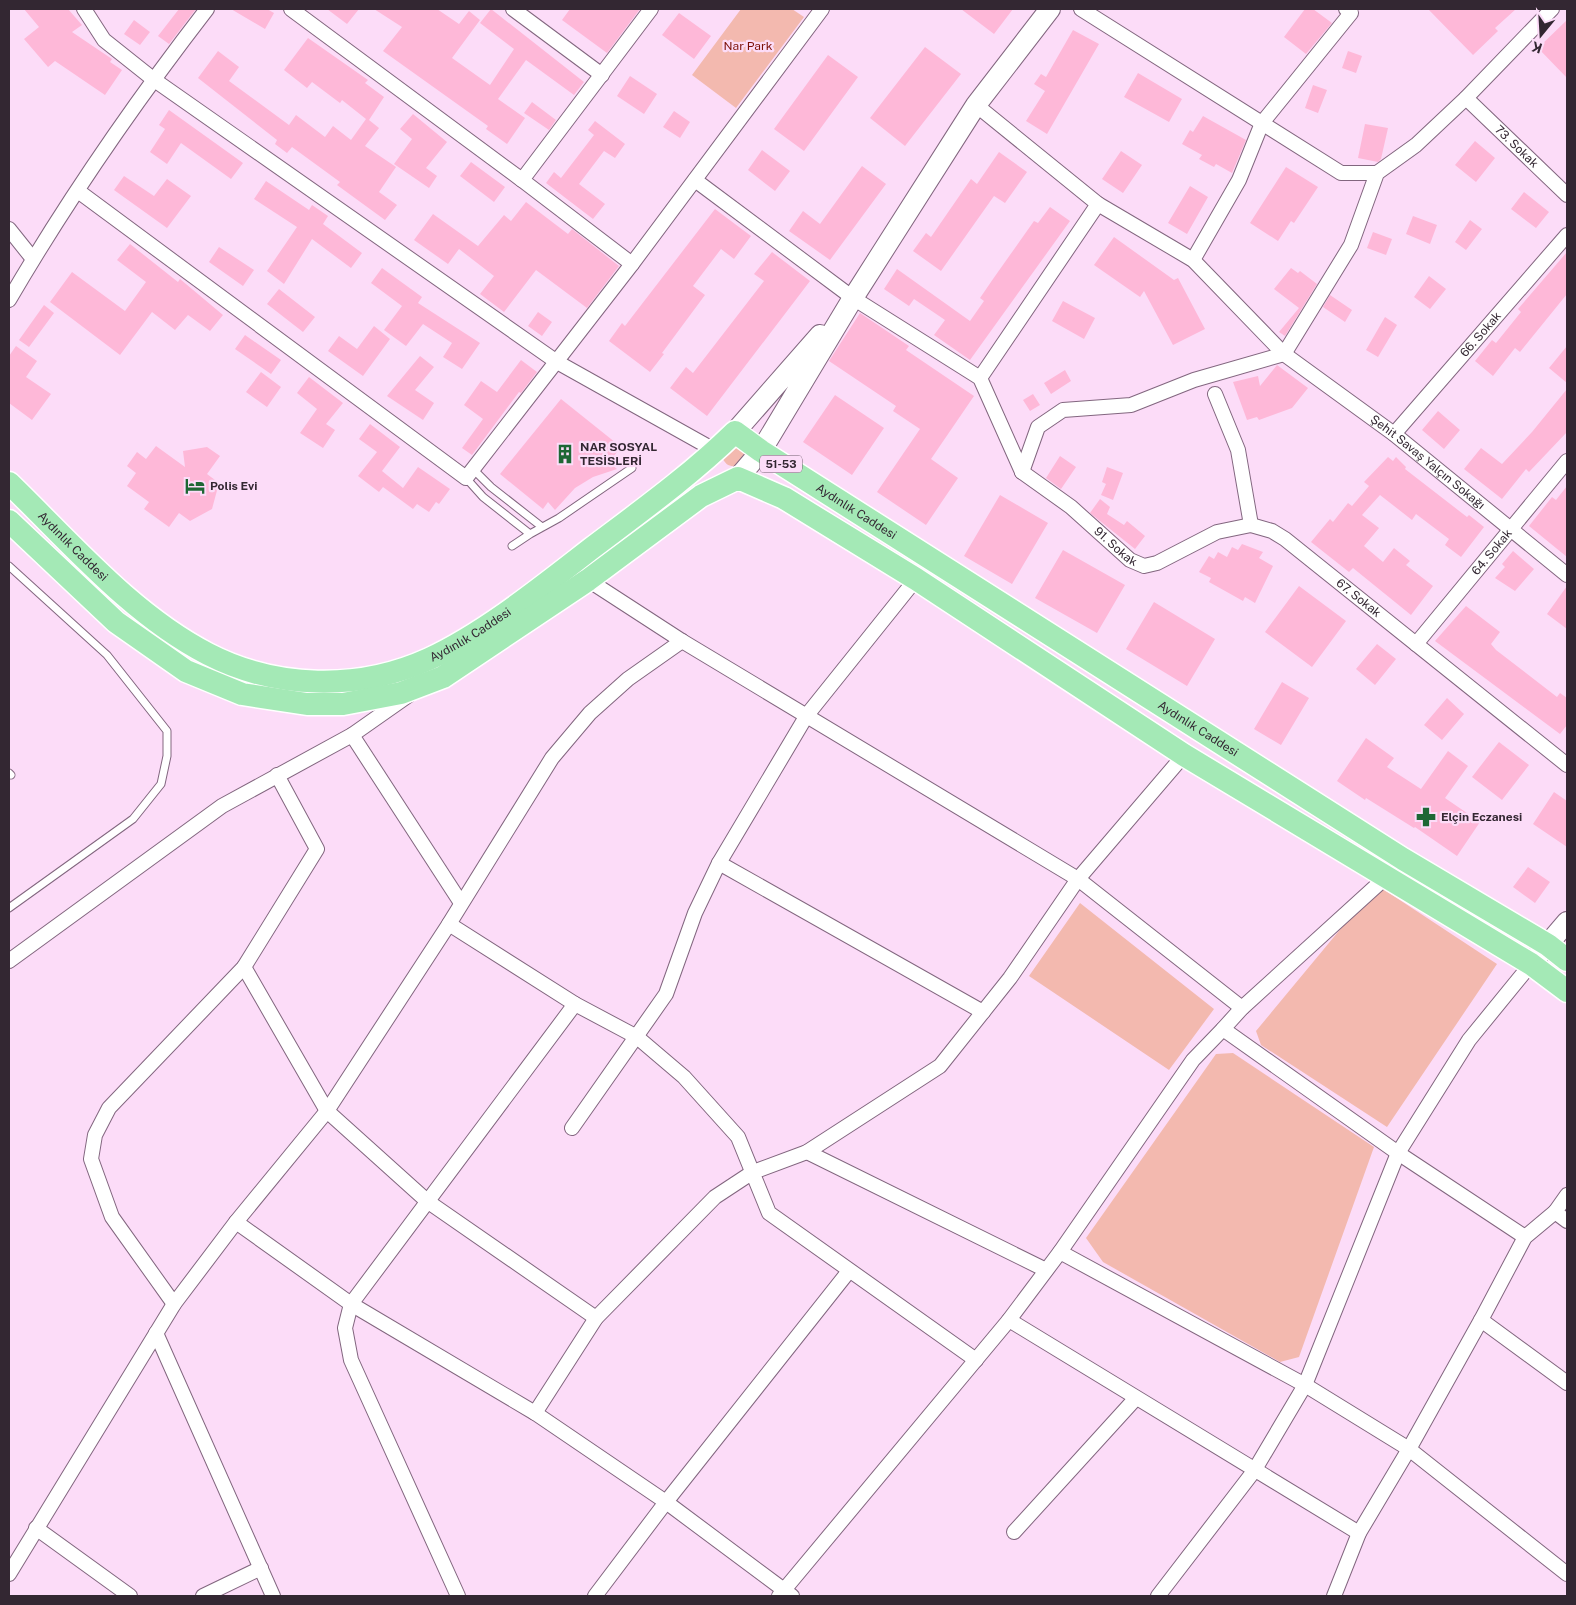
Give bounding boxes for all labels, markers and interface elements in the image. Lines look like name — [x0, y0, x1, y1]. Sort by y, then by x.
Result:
north arrow — [1516, 10, 1566, 60]
text: K — [1530, 38, 1544, 57]
park label: Nar Park — [724, 39, 773, 53]
street label: 73. Sokak — [1492, 122, 1541, 171]
street label: 66. Sokak — [1457, 309, 1504, 360]
street label: Şehit Savaş Yalçın Sokağı — [1368, 412, 1488, 512]
place label: NAR SOSYAL TESİSLERİ — [580, 440, 657, 468]
building icon: NAR SOSYAL TESİSLERİ — [554, 443, 576, 465]
road number: 51-53 — [760, 456, 802, 472]
hotel icon: Polis Evi — [184, 475, 206, 497]
place label: Polis Evi — [210, 479, 257, 493]
street label: Aydınlık Caddesi — [813, 481, 899, 542]
street label: Aydınlık Caddesi — [35, 509, 111, 584]
street label: 91. Sokak — [1091, 524, 1139, 569]
street label: 64. Sokak — [1469, 526, 1515, 578]
street label: 67. Sokak — [1333, 576, 1384, 620]
street label: Aydınlık Caddesi — [427, 605, 514, 665]
street label: Aydınlık Caddesi — [1155, 698, 1241, 759]
pharmacy icon: Elçin Eczanesi — [1415, 806, 1437, 828]
place label: Elçin Eczanesi — [1441, 810, 1522, 824]

